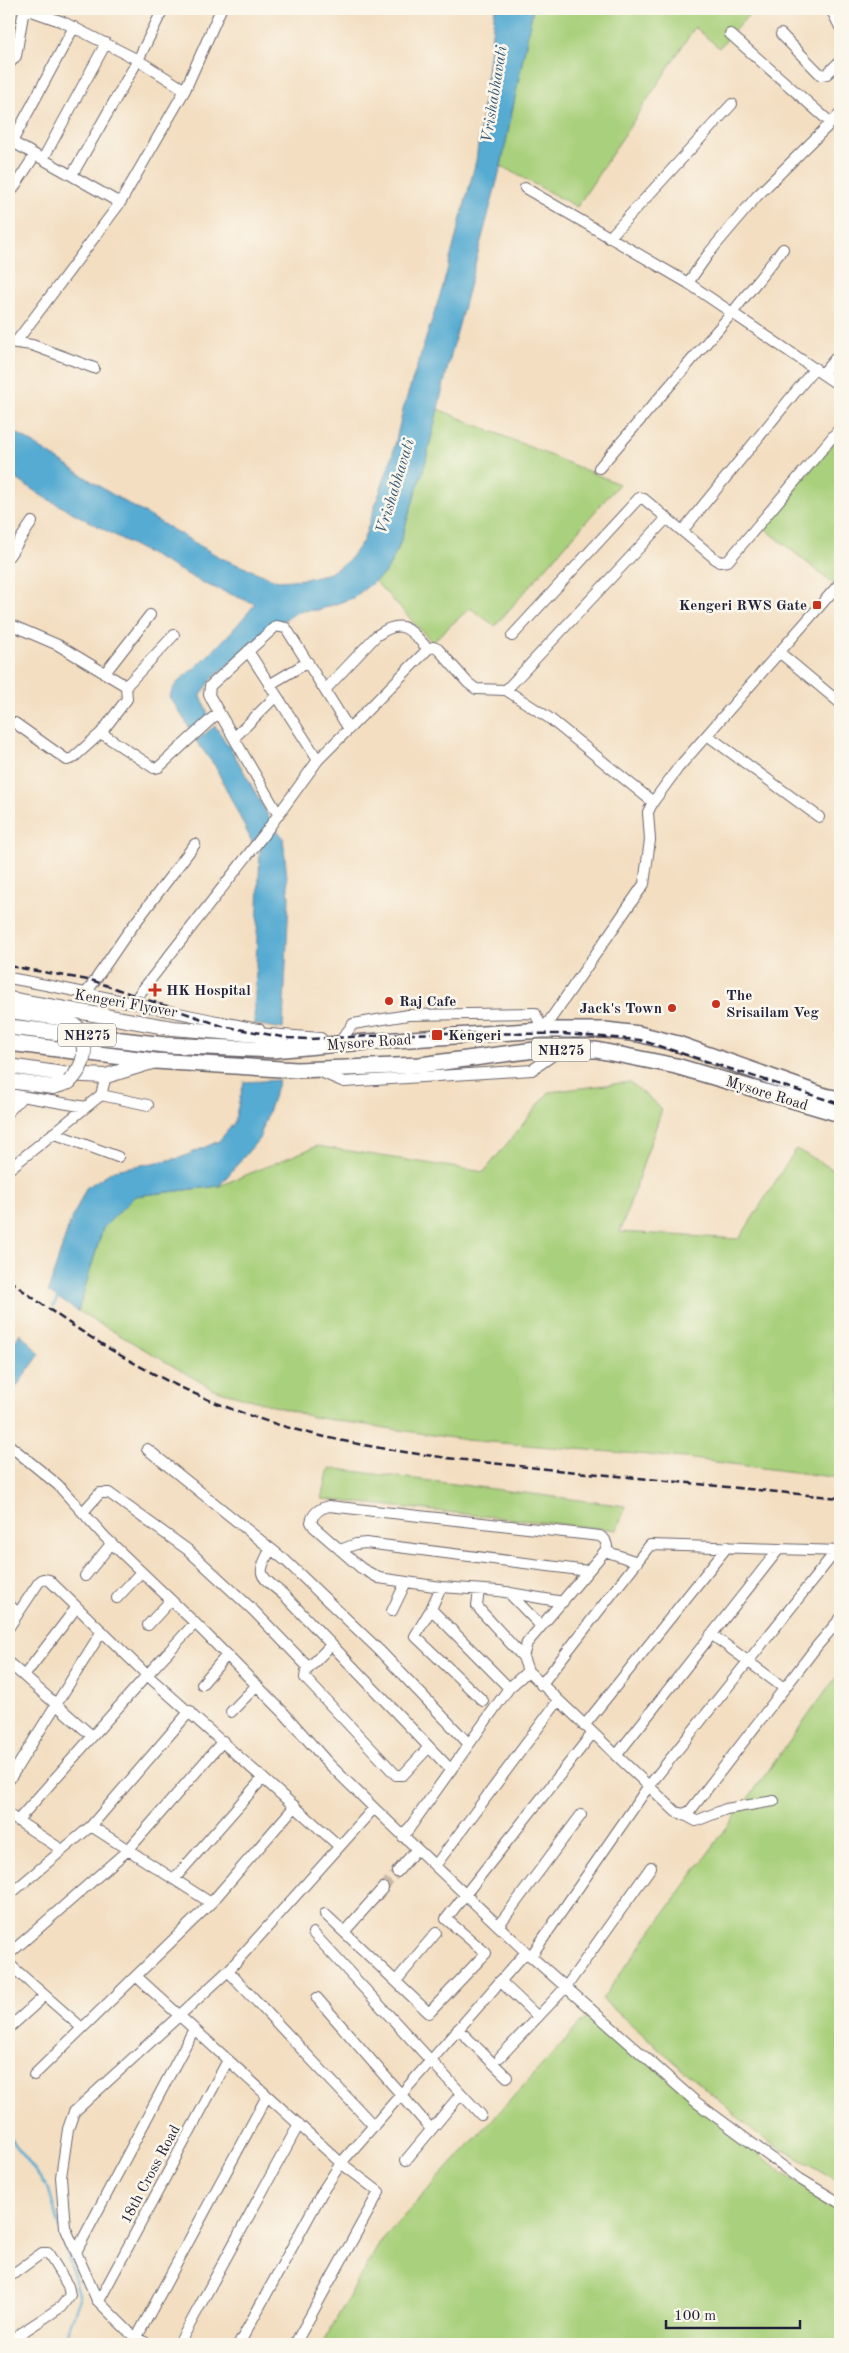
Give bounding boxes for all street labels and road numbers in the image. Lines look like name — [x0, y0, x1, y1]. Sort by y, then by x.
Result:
street label: Kengeri Flyover — [73, 988, 178, 1021]
road number: NH275 — [58, 1024, 116, 1046]
street label: Mysore Road — [326, 1033, 412, 1054]
road number: NH275 — [532, 1038, 590, 1062]
street label: Mysore Road — [724, 1075, 810, 1114]
street label: 18th Cross Road — [119, 2123, 184, 2226]

